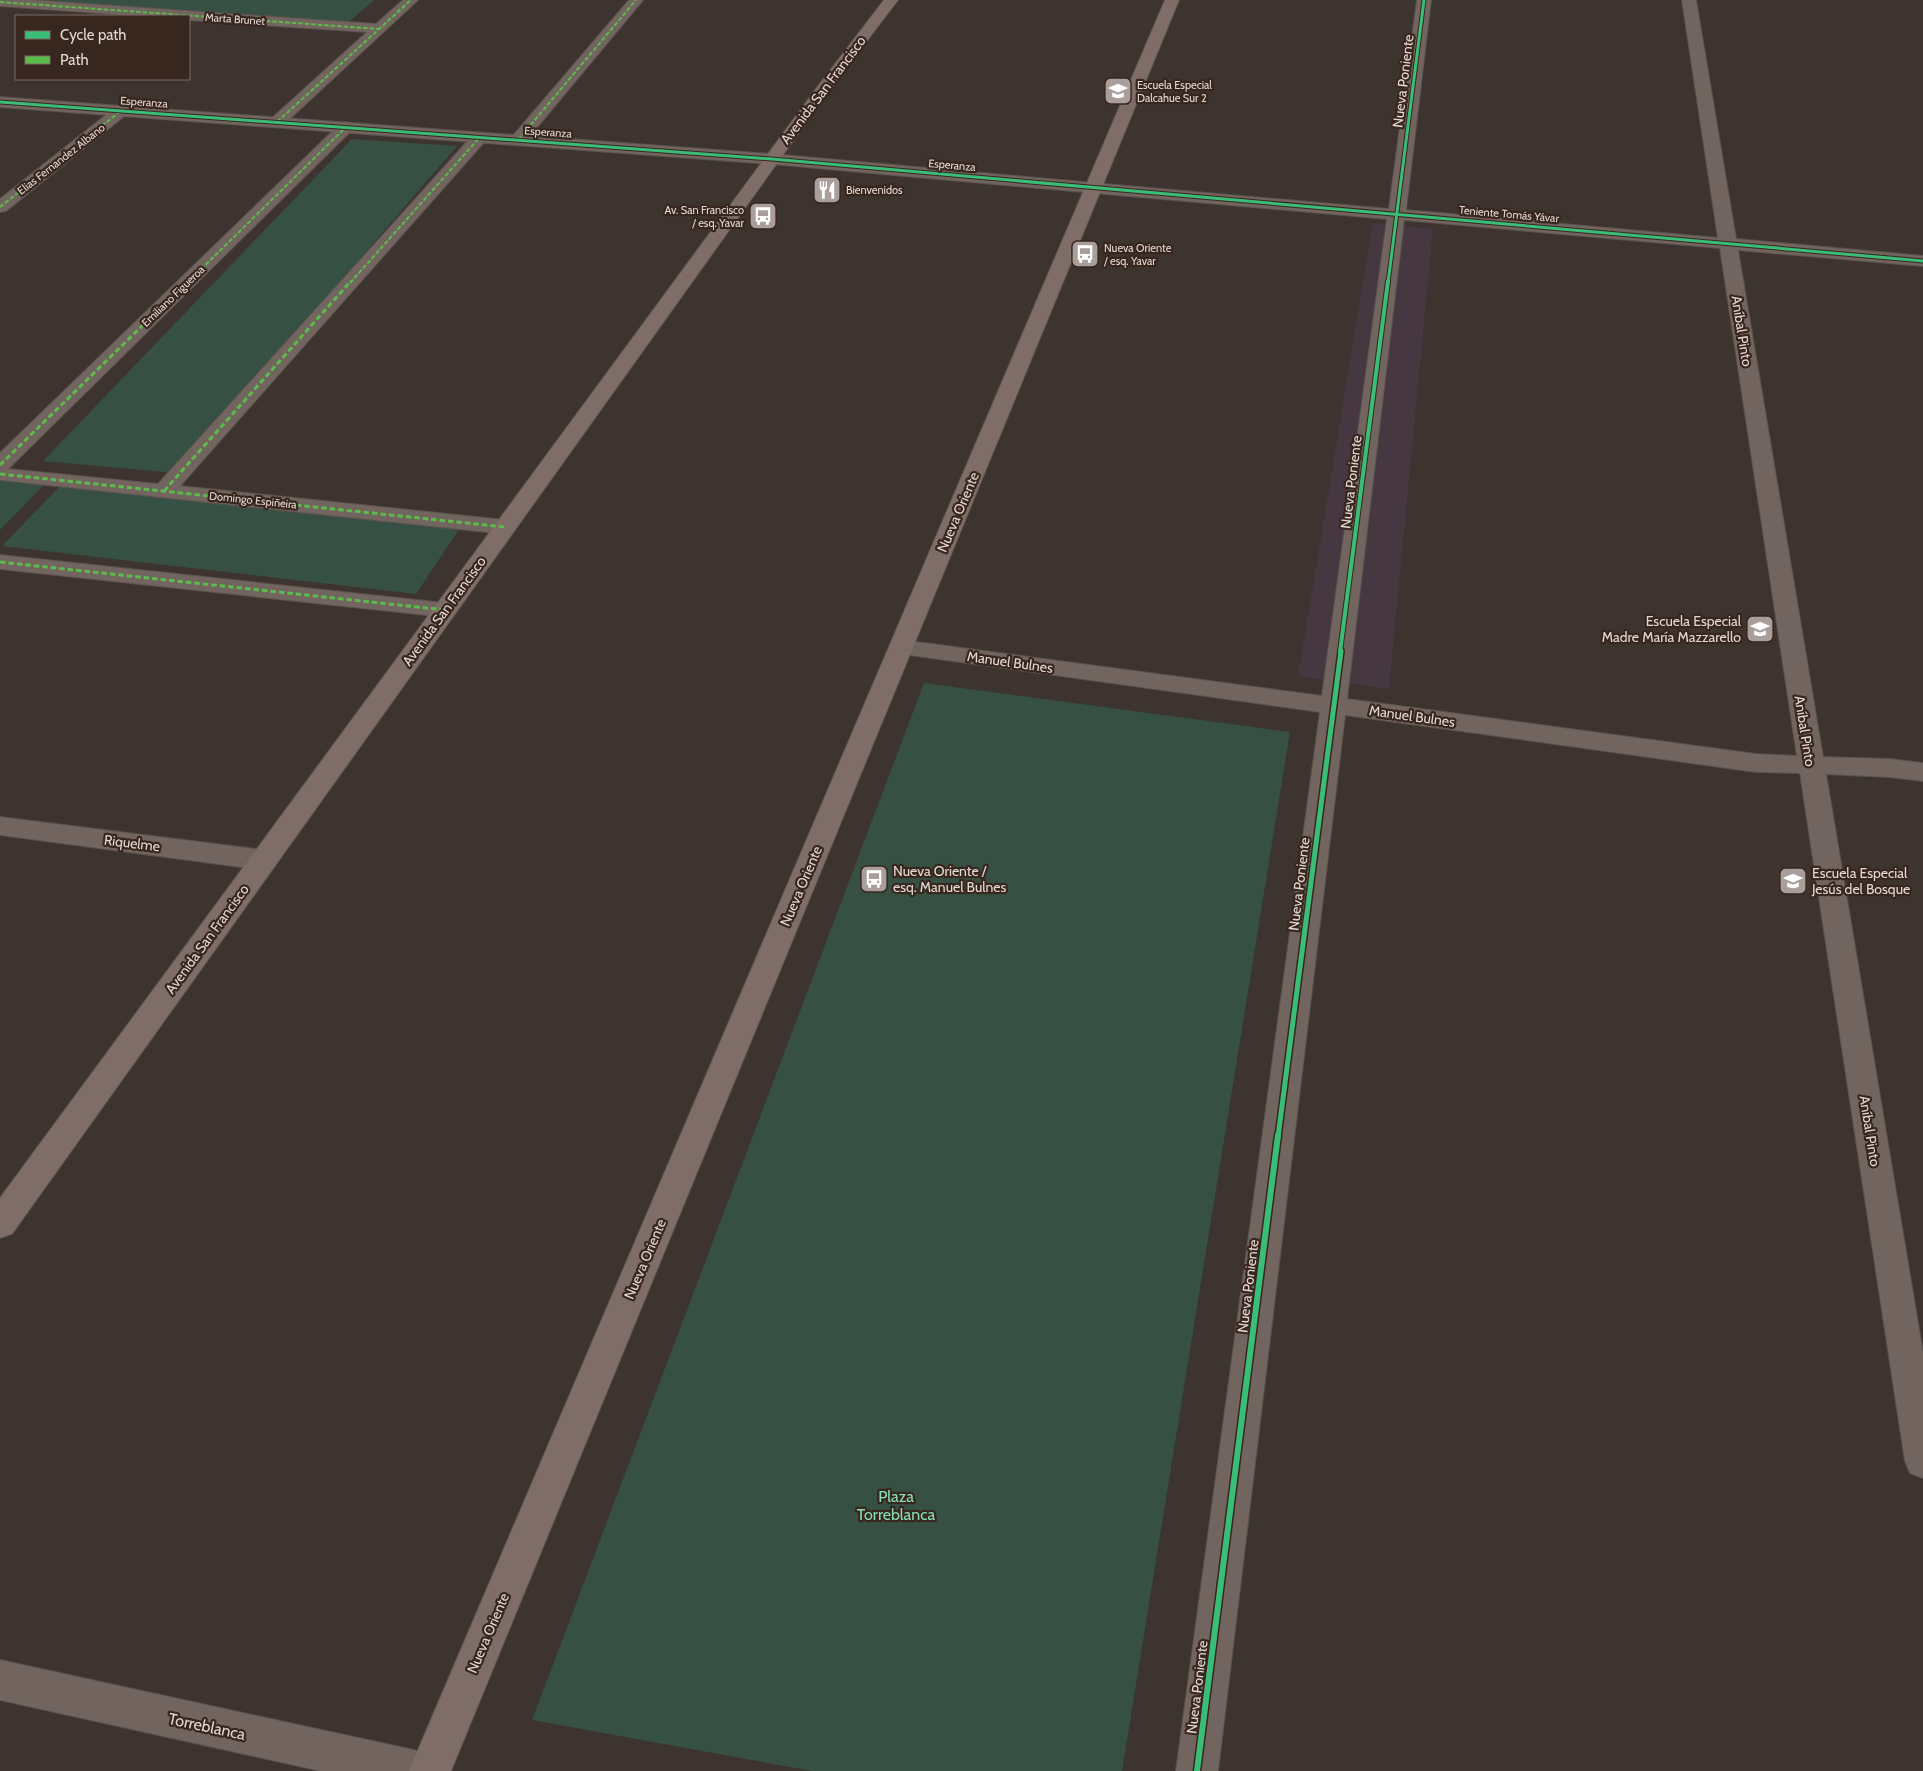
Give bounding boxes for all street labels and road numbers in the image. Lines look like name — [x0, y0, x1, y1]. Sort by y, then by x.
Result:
street label: Marta Brunet — [204, 10, 266, 28]
street label: Avenida San Francisco — [776, 32, 870, 148]
street label: Nueva Poniente — [1388, 33, 1418, 129]
street label: Esperanza — [120, 93, 169, 111]
street label: Elias Fernandez Albano — [14, 120, 108, 198]
street label: Esperanza — [524, 123, 573, 141]
street label: Esperanza — [928, 156, 977, 174]
street label: Teniente Tomás Yávar — [1458, 203, 1560, 225]
street label: Emiliano Figueroa — [138, 262, 208, 330]
street label: Aníbal Pinto — [1728, 294, 1757, 368]
street label: Nueva Poniente — [1336, 434, 1366, 530]
street label: Nueva Oriente — [933, 469, 983, 555]
street label: Domingo Espiñeira — [209, 488, 298, 512]
street label: Avenida San Francisco — [398, 552, 490, 669]
street label: Manuel Bulnes — [966, 647, 1054, 677]
street label: Aníbal Pinto — [1791, 694, 1820, 768]
street label: Manuel Bulnes — [1368, 701, 1456, 731]
street label: Riquelme — [103, 831, 161, 855]
street label: Nueva Poniente — [1284, 836, 1314, 932]
street label: Nueva Oriente — [776, 843, 826, 929]
street label: Avenida San Francisco — [161, 880, 253, 997]
street label: Aníbal Pinto — [1856, 1094, 1885, 1168]
street label: Nueva Oriente — [620, 1216, 670, 1302]
street label: Nueva Poniente — [1233, 1238, 1263, 1334]
street label: Nueva Oriente — [463, 1590, 513, 1676]
street label: Nueva Poniente — [1182, 1639, 1212, 1735]
street label: Torreblanca — [167, 1709, 248, 1744]

